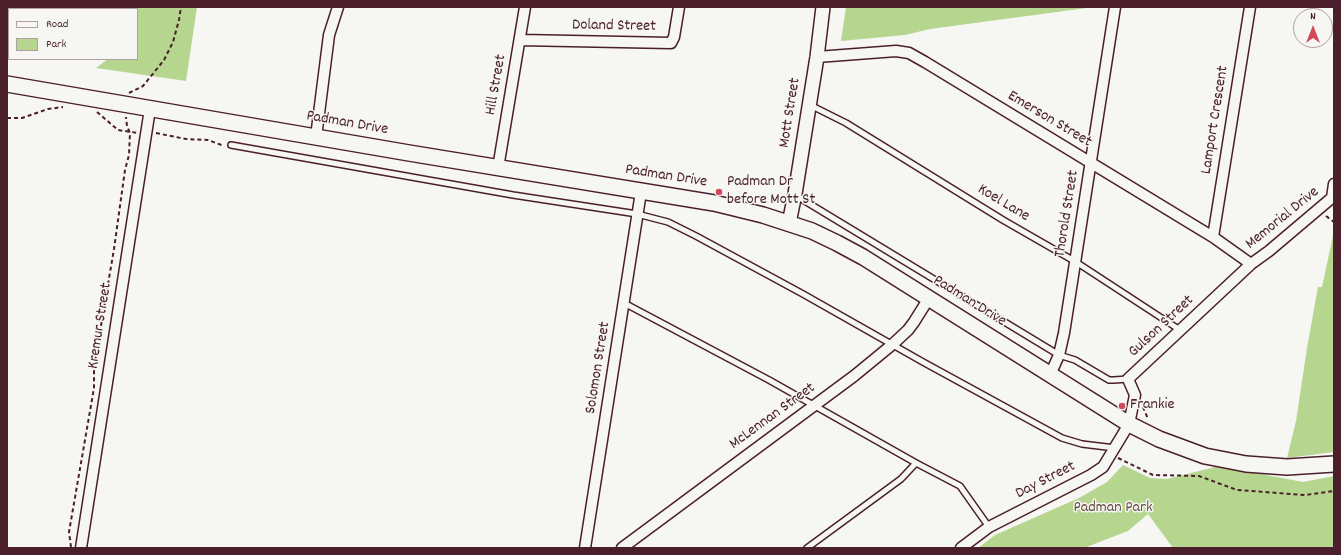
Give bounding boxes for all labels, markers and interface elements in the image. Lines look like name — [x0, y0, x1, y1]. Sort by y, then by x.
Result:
legend — [8, 8, 138, 60]
north arrow — [1293, 8, 1333, 48]
text: N — [1310, 9, 1316, 25]
text: Road — [46, 16, 68, 33]
street label: Doland Street — [572, 17, 656, 37]
text: Park — [46, 36, 66, 53]
street label: Hill Street — [482, 53, 512, 117]
street label: Lamport Crescent — [1198, 64, 1234, 176]
street label: Mott Street — [776, 77, 806, 149]
street label: Emerson Street — [1003, 87, 1095, 153]
street label: Padman Drive — [305, 107, 389, 141]
street label: Padman Drive — [624, 161, 708, 193]
street label: Thorold Street — [1052, 169, 1084, 259]
place label: Padman Dr before Mott St — [727, 173, 815, 211]
street label: Koel Lane — [973, 181, 1033, 227]
street label: Memorial Drive — [1242, 183, 1324, 255]
marker: Padman Dr before Mott St — [714, 187, 724, 197]
street label: Padman Drive — [929, 272, 1009, 332]
street label: Kremur Street — [85, 282, 117, 370]
street label: Gulson Street — [1125, 292, 1199, 362]
street label: Solomon Street — [582, 320, 616, 416]
street label: McLennan Street — [726, 379, 820, 455]
place label: Frankie — [1130, 396, 1174, 416]
marker: Frankie — [1117, 401, 1127, 411]
street label: Day Street — [1013, 458, 1079, 504]
park label: Padman Park — [1073, 499, 1153, 519]

